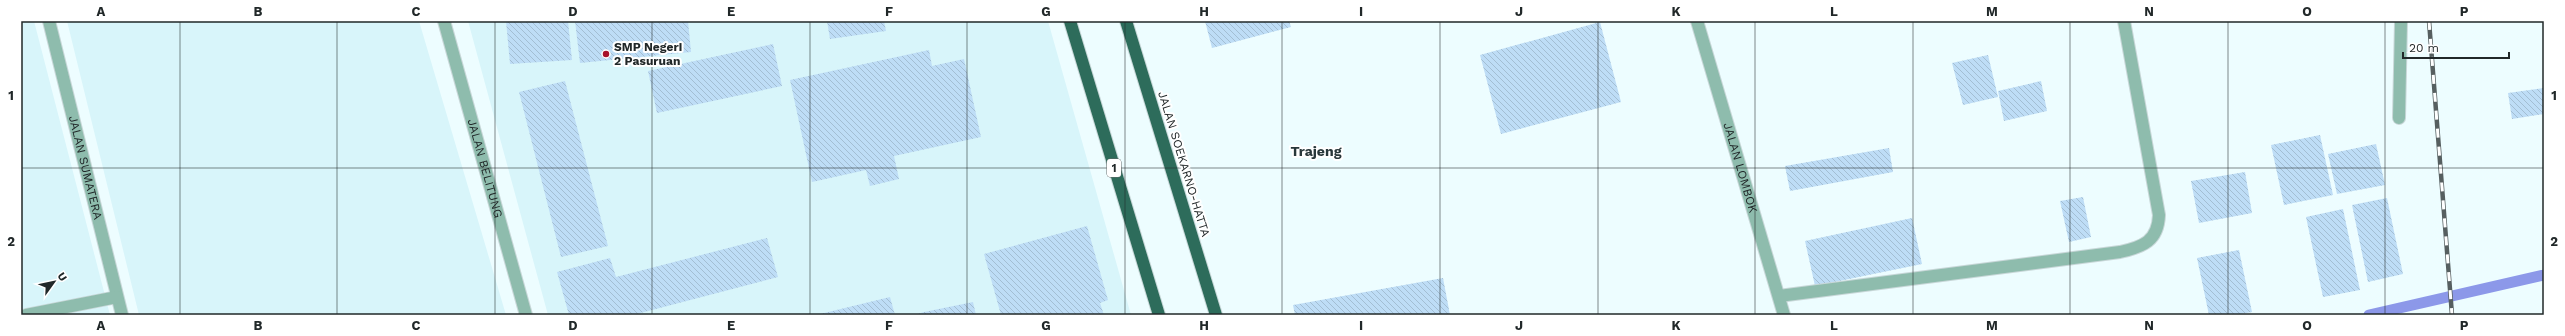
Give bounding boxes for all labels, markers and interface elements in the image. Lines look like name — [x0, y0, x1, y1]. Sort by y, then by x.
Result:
text: A — [97, 4, 106, 19]
text: B — [254, 4, 263, 19]
text: C — [412, 4, 421, 19]
text: D — [568, 4, 578, 19]
text: E — [727, 4, 735, 19]
text: F — [885, 4, 893, 19]
text: G — [1041, 4, 1051, 19]
text: H — [1199, 4, 1209, 19]
text: I — [1359, 4, 1363, 19]
text: J — [1515, 4, 1523, 19]
text: K — [1671, 4, 1681, 19]
text: L — [1830, 4, 1838, 19]
text: M — [1986, 4, 1998, 19]
text: N — [2144, 4, 2154, 19]
text: O — [2302, 4, 2312, 19]
text: P — [2460, 4, 2469, 19]
scale bar — [2403, 34, 2509, 60]
place label: SMP Negeri 2 Pasuruan — [614, 40, 682, 68]
text: 20 m — [2409, 41, 2439, 55]
marker: SMP Negeri 2 Pasuruan — [601, 49, 611, 59]
text: 1 — [8, 88, 14, 103]
text: 1 — [2551, 88, 2557, 103]
street label: JALAN SOEKARNO-HATTA — [1155, 90, 1213, 239]
street label: JALAN SUMATERA — [66, 114, 105, 221]
street label: JALAN BELITUNG — [465, 117, 506, 219]
street label: JALAN LOMBOK — [1720, 121, 1760, 215]
district label: Trajeng — [1291, 143, 1342, 159]
road number: 1 — [1107, 159, 1121, 177]
text: 2 — [7, 234, 15, 249]
text: 2 — [2550, 234, 2558, 249]
north arrow — [34, 262, 74, 302]
text: U — [54, 270, 70, 284]
text: A — [97, 318, 106, 333]
text: B — [254, 318, 263, 333]
text: C — [412, 318, 421, 333]
text: D — [568, 318, 578, 333]
text: E — [727, 318, 735, 333]
text: F — [885, 318, 893, 333]
text: G — [1041, 318, 1051, 333]
text: H — [1199, 318, 1209, 333]
text: I — [1359, 318, 1363, 333]
text: J — [1515, 318, 1523, 333]
text: K — [1671, 318, 1681, 333]
text: L — [1830, 318, 1838, 333]
text: M — [1986, 318, 1998, 333]
text: N — [2144, 318, 2154, 333]
text: O — [2302, 318, 2312, 333]
text: P — [2460, 318, 2469, 333]

